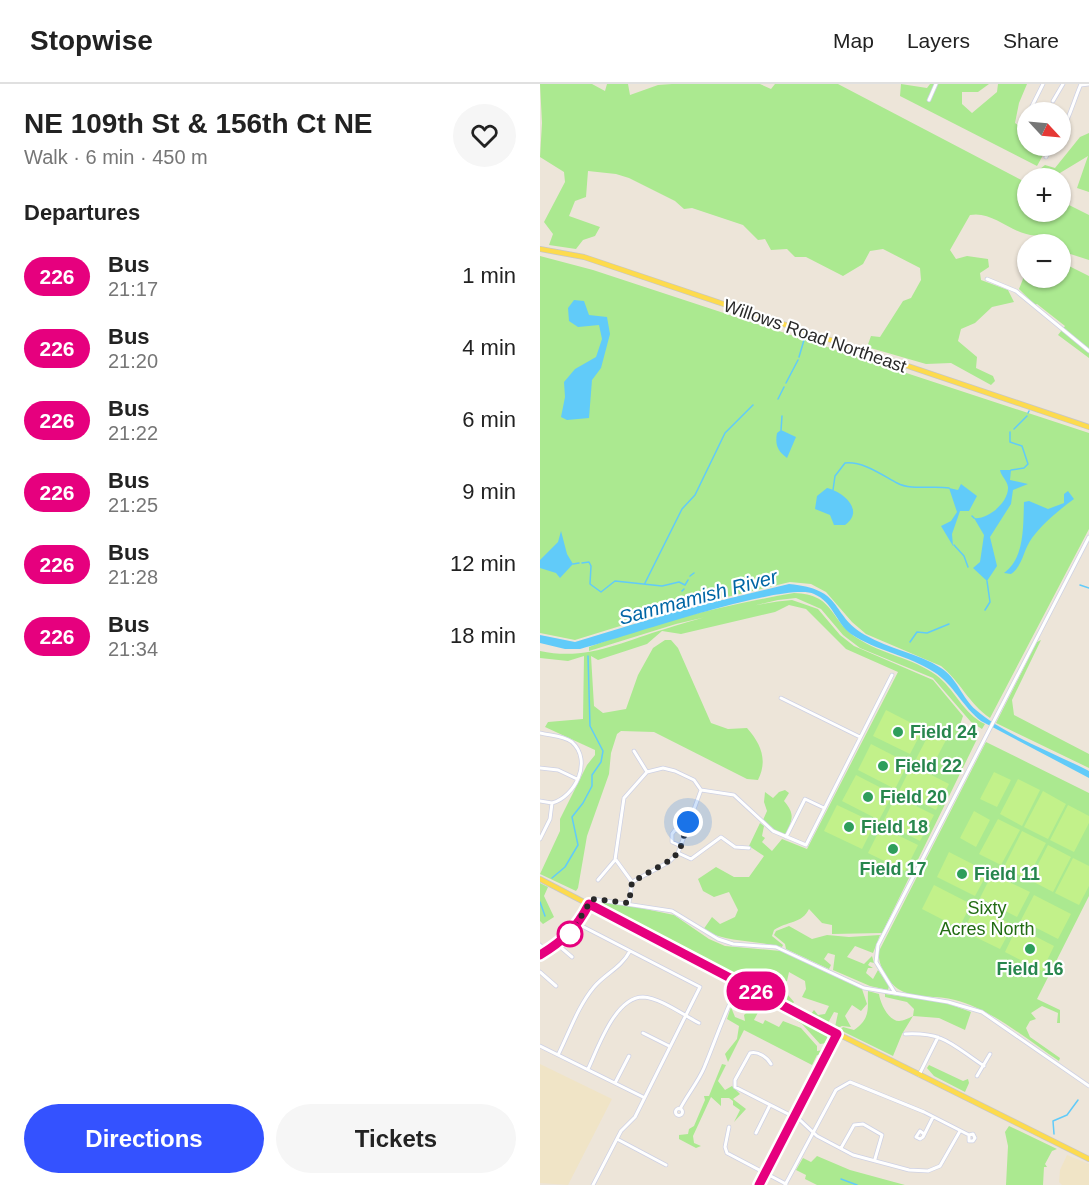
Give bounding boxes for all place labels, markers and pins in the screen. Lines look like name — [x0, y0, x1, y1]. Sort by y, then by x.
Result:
place label: Field 24 — [910, 722, 977, 742]
marker: Field 24 — [891, 725, 905, 739]
place label: Field 22 — [895, 756, 962, 776]
marker: Field 22 — [876, 759, 890, 773]
place label: Field 20 — [880, 787, 947, 807]
marker: Field 20 — [861, 790, 875, 804]
place label: Field 18 — [861, 817, 928, 837]
marker: Field 18 — [842, 820, 856, 834]
marker: Field 17 — [886, 842, 900, 856]
place label: Field 17 — [859, 859, 927, 879]
place label: Field 11 — [974, 864, 1040, 884]
marker: Field 11 — [955, 867, 969, 881]
unlabelled marker — [557, 921, 583, 947]
marker: Field 16 — [1023, 942, 1037, 956]
place label: Field 16 — [996, 959, 1064, 979]

